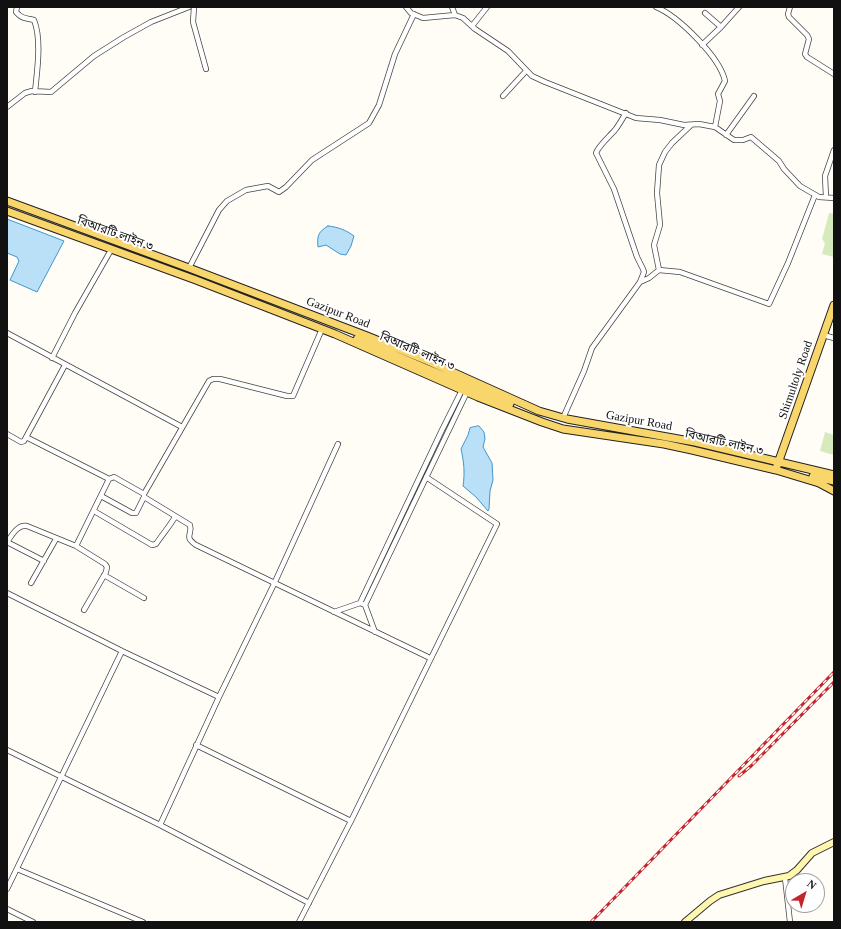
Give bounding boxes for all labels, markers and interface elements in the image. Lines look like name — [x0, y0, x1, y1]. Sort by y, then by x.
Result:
street label: বিআরটি লাইন ৩ — [75, 214, 155, 254]
street label: Gazipur Road — [304, 294, 372, 332]
street label: বিআরটি লাইন ৩ — [377, 330, 457, 374]
street label: Shimultoly Road — [776, 339, 816, 421]
street label: Gazipur Road — [605, 408, 673, 434]
street label: বিআরটি লাইন ৩ — [683, 427, 765, 459]
north arrow — [785, 873, 825, 913]
text: N — [805, 877, 819, 892]

